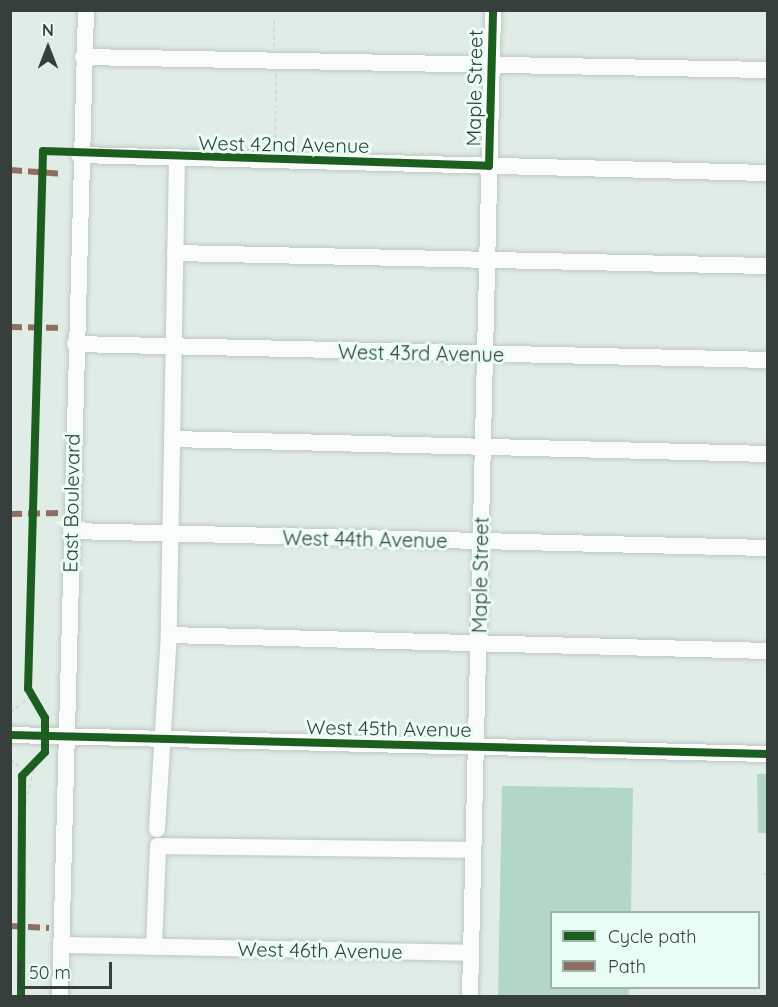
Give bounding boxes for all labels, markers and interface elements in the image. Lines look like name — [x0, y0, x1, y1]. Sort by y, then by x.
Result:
north arrow — [18, 18, 78, 78]
text: N — [42, 20, 54, 40]
street label: Maple Street — [461, 29, 487, 147]
street label: West 42nd Avenue — [198, 131, 370, 157]
street label: West 43rd Avenue — [338, 340, 504, 366]
street label: East Boulevard — [58, 433, 84, 573]
street label: Maple Street — [467, 516, 493, 634]
street label: West 44th Avenue — [282, 526, 448, 552]
street label: West 45th Avenue — [306, 715, 472, 741]
legend — [550, 911, 760, 989]
text: Cycle path — [608, 925, 696, 948]
street label: West 46th Avenue — [237, 937, 403, 963]
scale bar — [21, 950, 116, 988]
text: Path — [608, 955, 646, 978]
text: 50 m — [29, 961, 71, 984]

